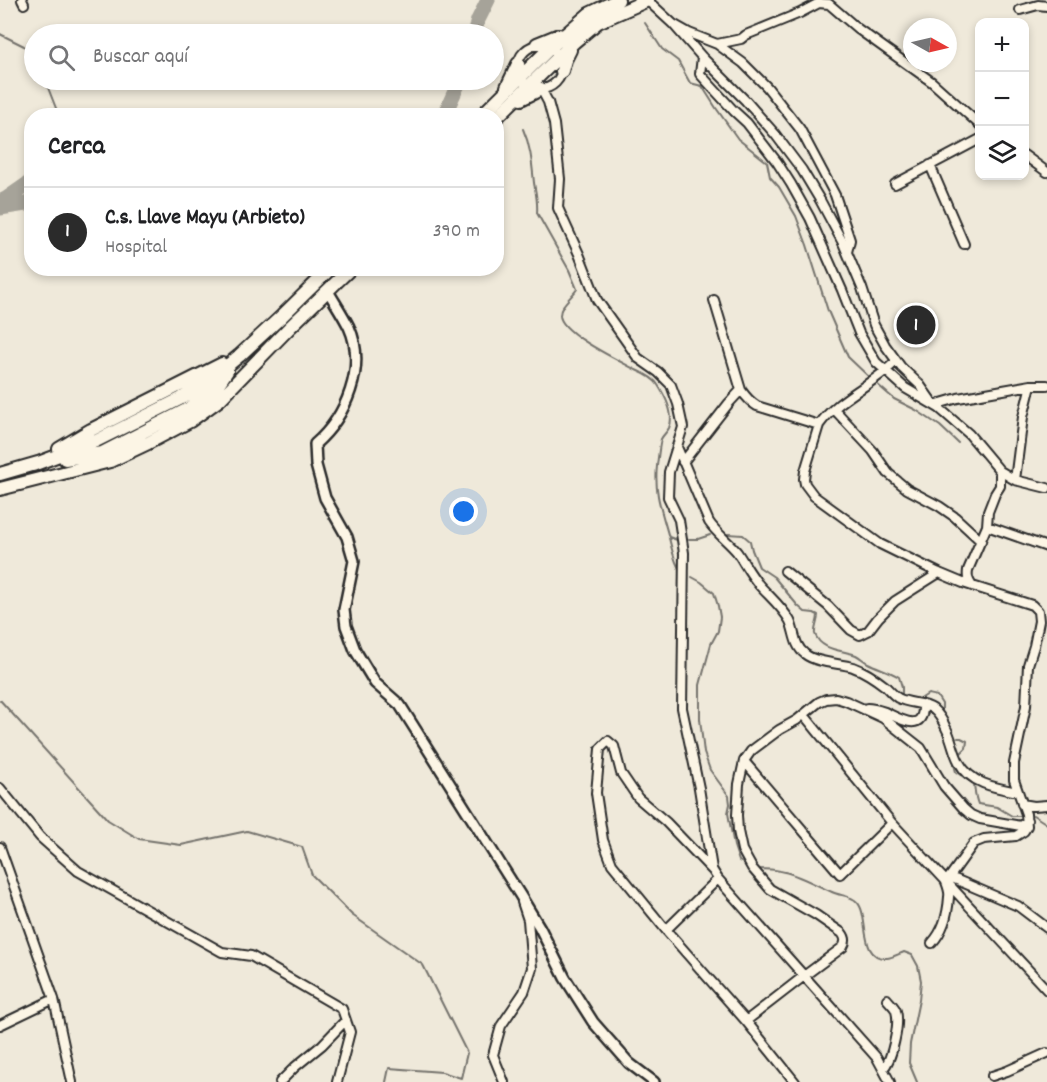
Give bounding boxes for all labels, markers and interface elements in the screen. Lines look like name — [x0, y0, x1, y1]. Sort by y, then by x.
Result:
north arrow — [903, 18, 957, 72]
map controls — [975, 18, 1029, 180]
button: + — [975, 18, 1029, 72]
search box — [24, 24, 504, 90]
icon: search — [45, 41, 78, 74]
text: Buscar aquí — [93, 42, 188, 73]
button: − — [975, 72, 1029, 126]
button: layers — [975, 126, 1029, 180]
text: Cerca — [48, 129, 105, 166]
text: C.s. Llave Mayu (Arbieto) — [105, 203, 305, 234]
text: 1 — [65, 218, 70, 246]
text: 390 m — [433, 218, 480, 246]
text: Hospital — [105, 234, 167, 262]
pin: 1 — [896, 302, 936, 348]
your location — [449, 497, 478, 526]

